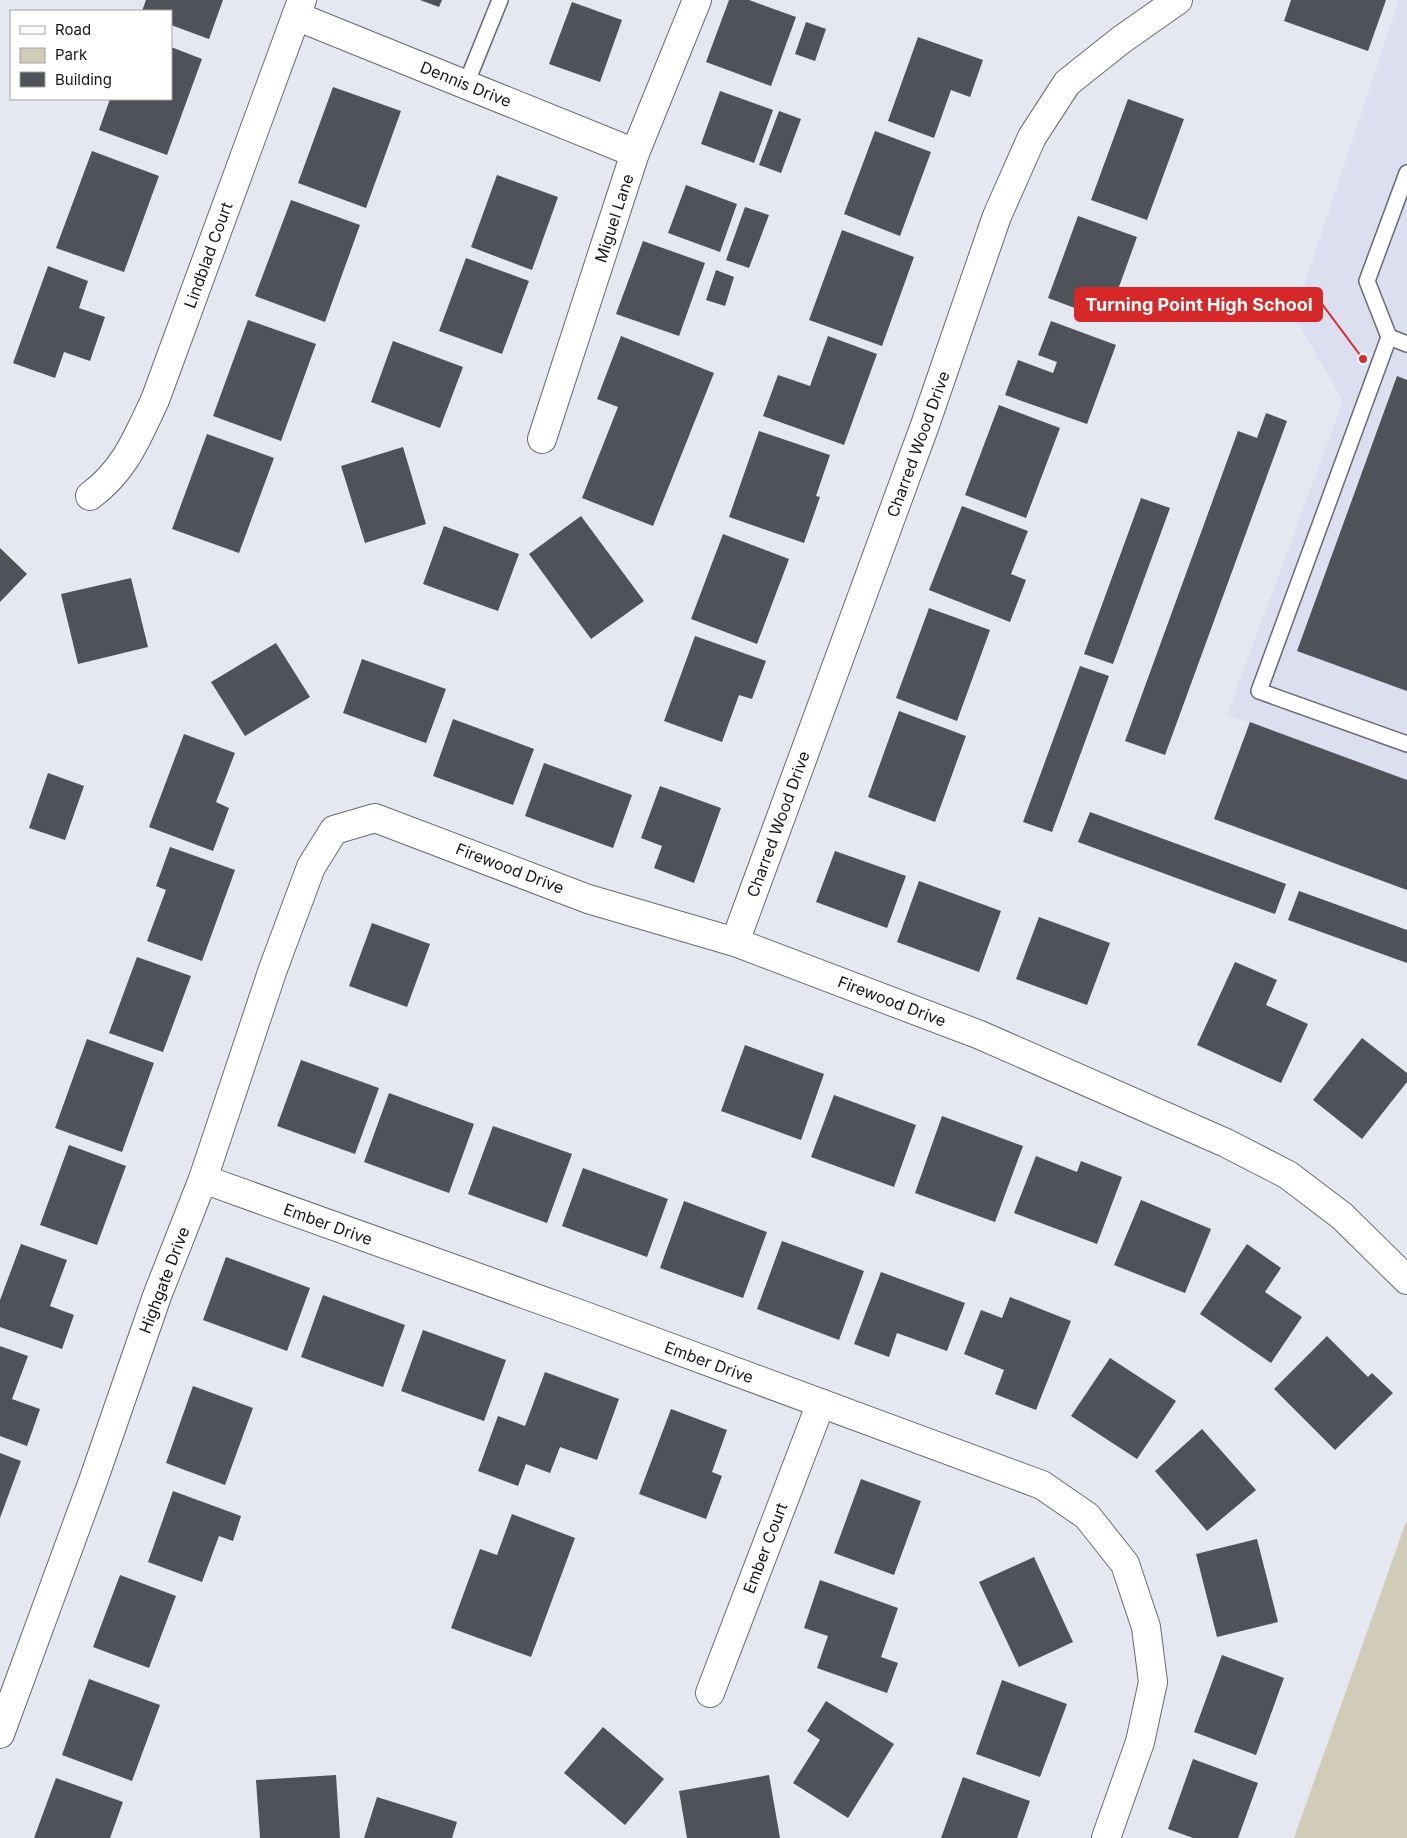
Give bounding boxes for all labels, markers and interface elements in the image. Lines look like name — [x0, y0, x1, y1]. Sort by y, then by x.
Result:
legend — [10, 10, 172, 100]
text: Road — [55, 20, 91, 39]
text: Park — [55, 45, 88, 64]
street label: Dennis Drive — [418, 57, 514, 111]
text: Building — [55, 70, 112, 89]
street label: Miguel Lane — [590, 171, 638, 265]
street label: Lindblad Court — [180, 199, 236, 311]
callout: Turning Point High School — [1075, 288, 1322, 321]
text: Turning Point High School — [1085, 294, 1313, 315]
street label: Charred Wood Drive — [882, 368, 954, 520]
street label: Charred Wood Drive — [742, 748, 814, 900]
street label: Firewood Drive — [453, 838, 567, 898]
street label: Firewood Drive — [835, 971, 949, 1031]
street label: Ember Drive — [281, 1199, 375, 1249]
street label: Highgate Drive — [135, 1224, 193, 1336]
street label: Ember Drive — [662, 1337, 756, 1387]
street label: Ember Court — [739, 1500, 791, 1596]

